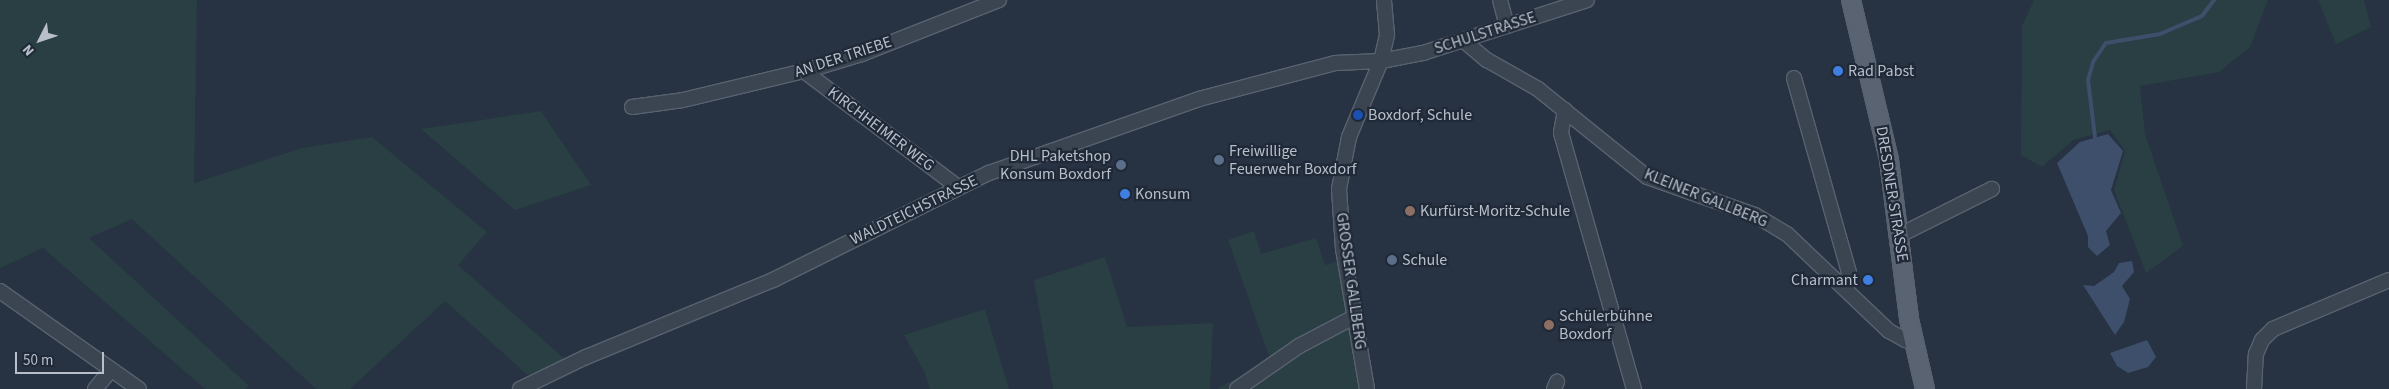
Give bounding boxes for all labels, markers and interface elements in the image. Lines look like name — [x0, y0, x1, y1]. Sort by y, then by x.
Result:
street label: SCHULSTRASSE — [1432, 8, 1538, 58]
north arrow — [15, 15, 65, 65]
street label: AN DER TRIEBE — [792, 32, 894, 82]
text: N — [18, 40, 39, 60]
place label: Rad Pabst — [1848, 61, 1914, 81]
marker: Rad Pabst — [1832, 65, 1844, 77]
street label: KIRCHHEIMER WEG — [824, 83, 938, 175]
place label: Boxdorf, Schule — [1368, 105, 1472, 125]
marker: Boxdorf, Schule — [1352, 109, 1364, 121]
street label: DRESDNER STRASSE — [1872, 125, 1912, 263]
place label: Freiwillige Feuerwehr Boxdorf — [1229, 141, 1356, 179]
place label: DHL Paketshop Konsum Boxdorf — [1000, 146, 1111, 184]
marker: Freiwillige Feuerwehr Boxdorf — [1213, 154, 1225, 166]
marker: DHL Paketshop Konsum Boxdorf — [1115, 159, 1127, 171]
street label: KLEINER GALLBERG — [1641, 164, 1771, 232]
street label: WALDTEICHSTRASSE — [847, 171, 981, 249]
place label: Konsum — [1135, 184, 1190, 204]
marker: Konsum — [1119, 188, 1131, 200]
place label: Kurfürst-Moritz-Schule — [1420, 201, 1570, 221]
marker: Kurfürst-Moritz-Schule — [1404, 205, 1416, 217]
street label: GROSSER GALLBERG — [1332, 211, 1370, 351]
place label: Schule — [1402, 250, 1447, 270]
marker: Schule — [1386, 254, 1398, 266]
place label: Charmant — [1791, 270, 1858, 290]
marker: Charmant — [1862, 274, 1874, 286]
place label: Schülerbühne Boxdorf — [1559, 306, 1653, 344]
marker: Schülerbühne Boxdorf — [1543, 319, 1555, 331]
scale bar — [18, 342, 106, 374]
text: 50 m — [23, 350, 53, 371]

